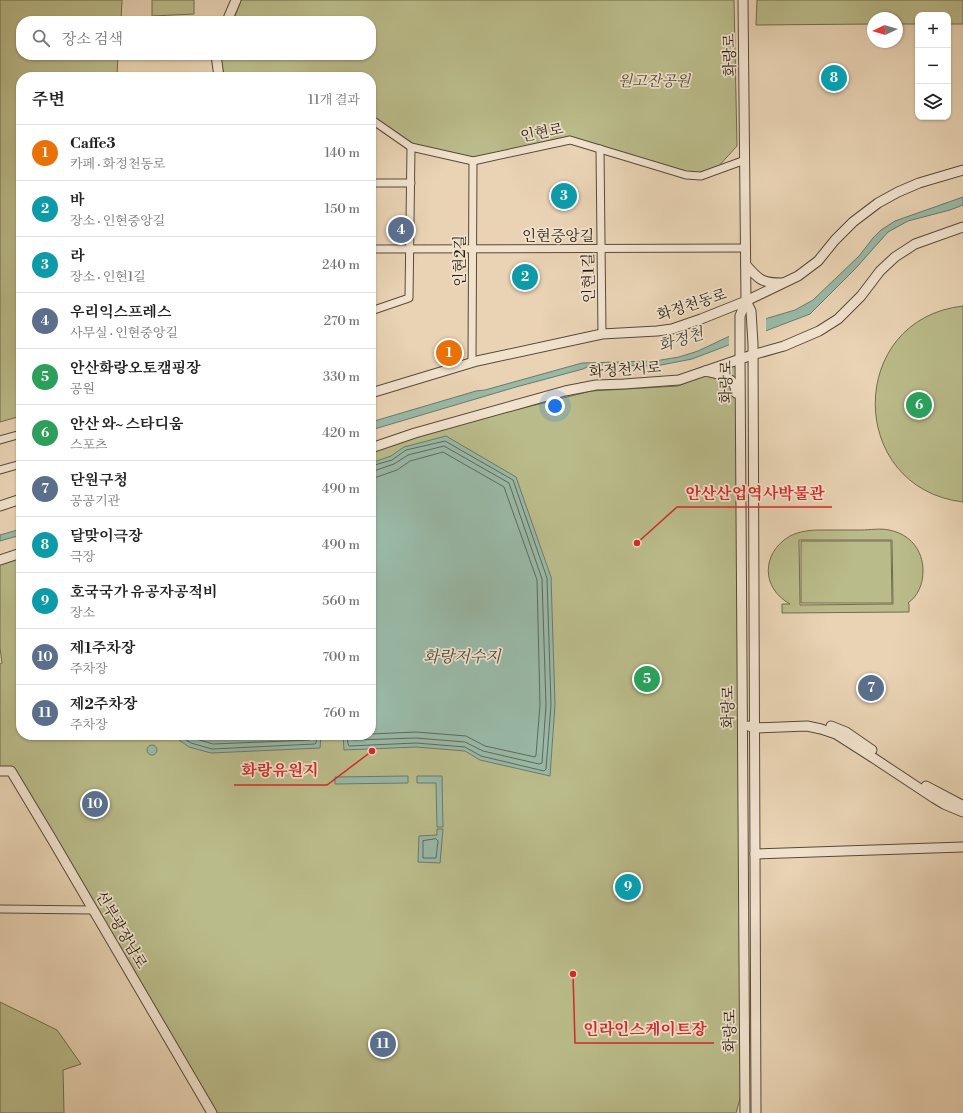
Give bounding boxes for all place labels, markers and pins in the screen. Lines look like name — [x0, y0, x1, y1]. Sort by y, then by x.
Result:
pin: 8 — [821, 63, 847, 93]
pin: 3 — [551, 181, 577, 211]
pin: 4 — [388, 215, 414, 245]
pin: 2 — [512, 262, 538, 292]
pin: 1 — [436, 338, 462, 368]
pin: 6 — [906, 390, 932, 420]
callout: 안산산업역사박물관 — [677, 479, 832, 507]
pin: 5 — [634, 664, 660, 694]
pin: 7 — [858, 673, 884, 703]
callout: 화랑유원지 — [234, 757, 327, 785]
pin: 10 — [82, 789, 108, 819]
pin: 9 — [615, 872, 641, 902]
callout: 인라인스케이트장 — [575, 1015, 714, 1043]
pin: 11 — [370, 1029, 396, 1059]

